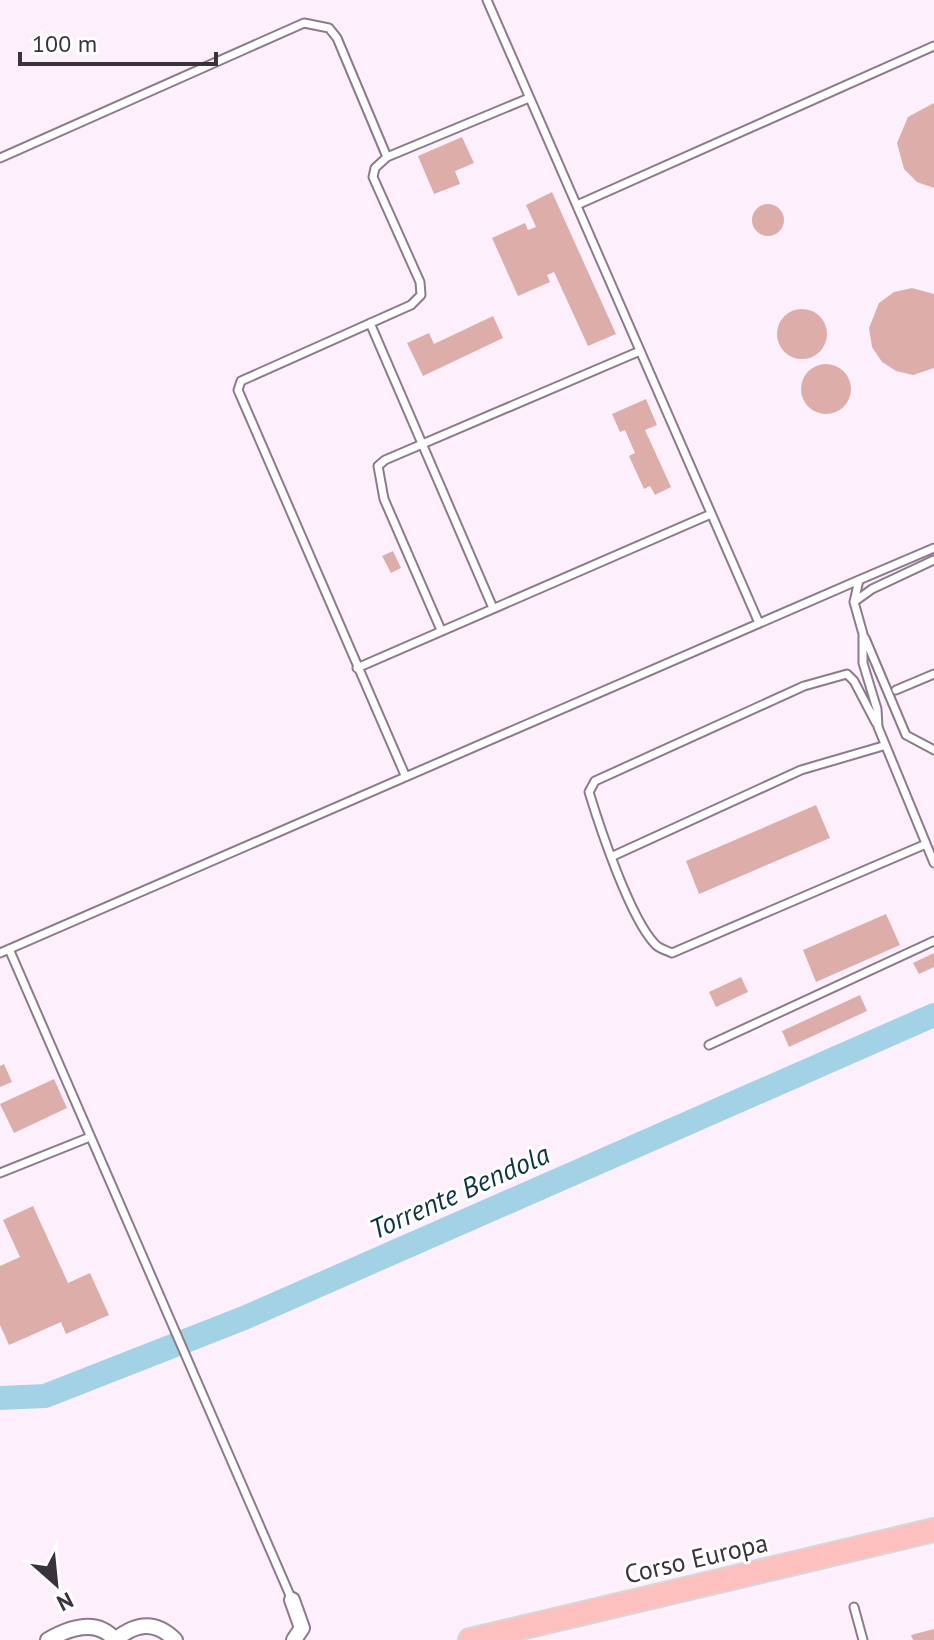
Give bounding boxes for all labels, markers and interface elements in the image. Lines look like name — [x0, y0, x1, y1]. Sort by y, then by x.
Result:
scale bar — [20, 16, 216, 66]
text: 100 m — [32, 28, 97, 59]
water label: Torrente Bendola — [363, 1135, 555, 1247]
street label: Corso Europa — [621, 1525, 771, 1591]
north arrow — [16, 1544, 96, 1624]
text: N — [52, 1586, 78, 1618]

